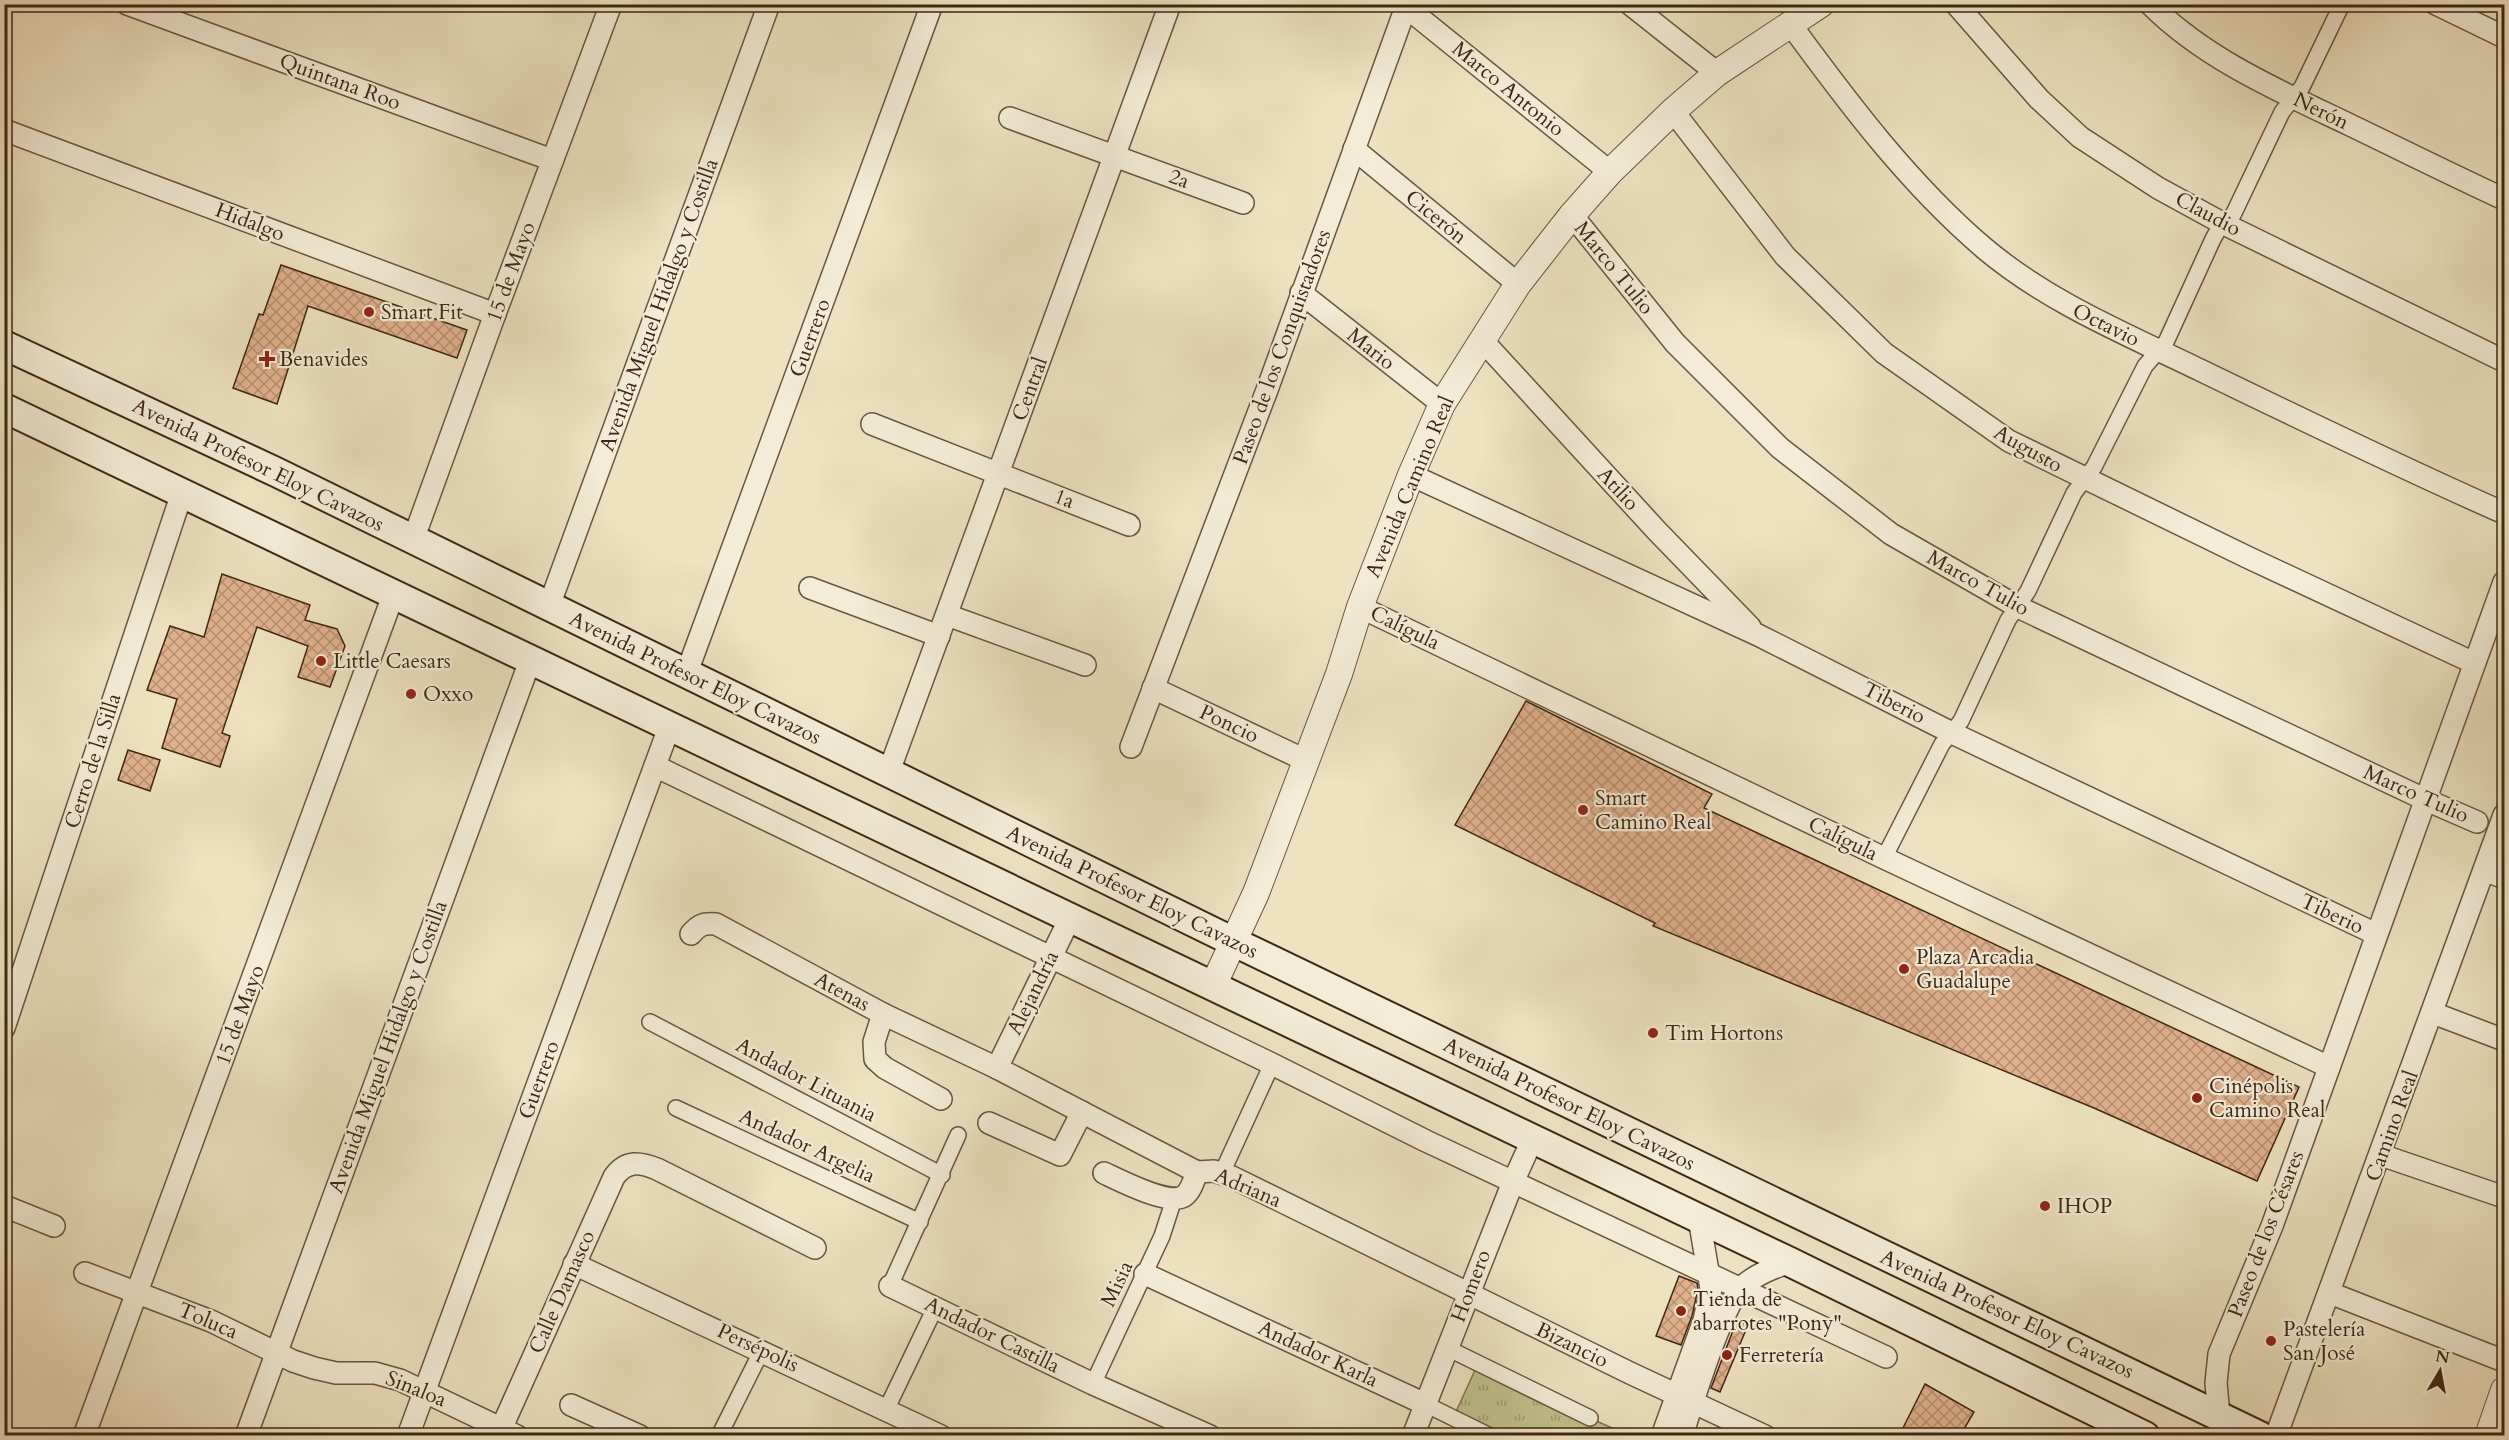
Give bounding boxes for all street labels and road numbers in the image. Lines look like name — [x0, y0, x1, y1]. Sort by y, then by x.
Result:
street label: Marco Antonio — [1446, 35, 1570, 143]
street label: Quintana Roo — [275, 47, 405, 117]
street label: Nerón — [2288, 85, 2354, 137]
street label: Avenida Miguel Hidalgo y Costilla — [592, 155, 726, 455]
street label: 2a — [1165, 162, 1193, 196]
street label: Cicerón — [1399, 183, 1473, 251]
street label: Claudio — [2170, 185, 2246, 243]
street label: Hidalgo — [211, 196, 289, 248]
street label: Marco Tulio — [1567, 215, 1661, 321]
street label: 15 de Mayo — [479, 218, 543, 326]
street label: Paseo de los Conquistadores — [1226, 225, 1338, 469]
street label: Guerrero — [782, 295, 838, 381]
street label: Octavio — [2068, 296, 2144, 354]
street label: Mario — [1341, 321, 1401, 377]
street label: Central — [1005, 353, 1055, 425]
street label: Avenida Profesor Eloy Cavazos — [127, 391, 389, 539]
street label: Avenida Camino Real — [1359, 392, 1461, 582]
street label: Augusto — [1988, 418, 2068, 480]
street label: Atilio — [1590, 461, 1646, 517]
street label: 1a — [1050, 482, 1078, 516]
street label: Marco Tulio — [1922, 543, 2034, 623]
street label: Calígula — [1365, 599, 1445, 657]
street label: Avenida Profesor Eloy Cavazos — [564, 604, 826, 752]
street label: Tiberio — [1858, 675, 1930, 731]
street label: Cerro de la Silla — [58, 690, 128, 832]
street label: Poncio — [1195, 698, 1263, 750]
street label: Marco Tulio — [2359, 758, 2473, 830]
street label: Calígula — [1803, 810, 1883, 868]
street label: Avenida Profesor Eloy Cavazos — [1001, 818, 1263, 966]
street label: Tiberio — [2295, 887, 2369, 941]
street label: Avenida Miguel Hidalgo y Costilla — [321, 897, 455, 1197]
street label: Alejandría — [1000, 946, 1066, 1040]
street label: 15 de Mayo — [208, 961, 272, 1069]
street label: Atenas — [809, 965, 875, 1019]
street label: Avenida Profesor Eloy Cavazos — [1438, 1030, 1700, 1178]
street label: Andador Lituania — [730, 1031, 882, 1129]
street label: Guerrero — [511, 1037, 567, 1123]
street label: Camino Real — [2358, 1066, 2426, 1186]
street label: Andador Argelia — [734, 1102, 880, 1190]
street label: Paseo de los Césares — [2221, 1146, 2311, 1322]
street label: Adriana — [1210, 1161, 1286, 1215]
street label: Calle Damasco — [522, 1226, 602, 1358]
street label: Avenida Profesor Eloy Cavazos — [1875, 1242, 2139, 1386]
street label: Homero — [1444, 1246, 1498, 1326]
street label: Misia — [1094, 1256, 1140, 1312]
street label: Andador Castilla — [919, 1290, 1065, 1380]
street label: Toluca — [174, 1295, 242, 1347]
street label: Andador Karla — [1253, 1313, 1383, 1395]
street label: Bizancio — [1531, 1315, 1613, 1375]
street label: Persépolis — [712, 1316, 804, 1380]
street label: Sinaloa — [381, 1364, 451, 1414]

